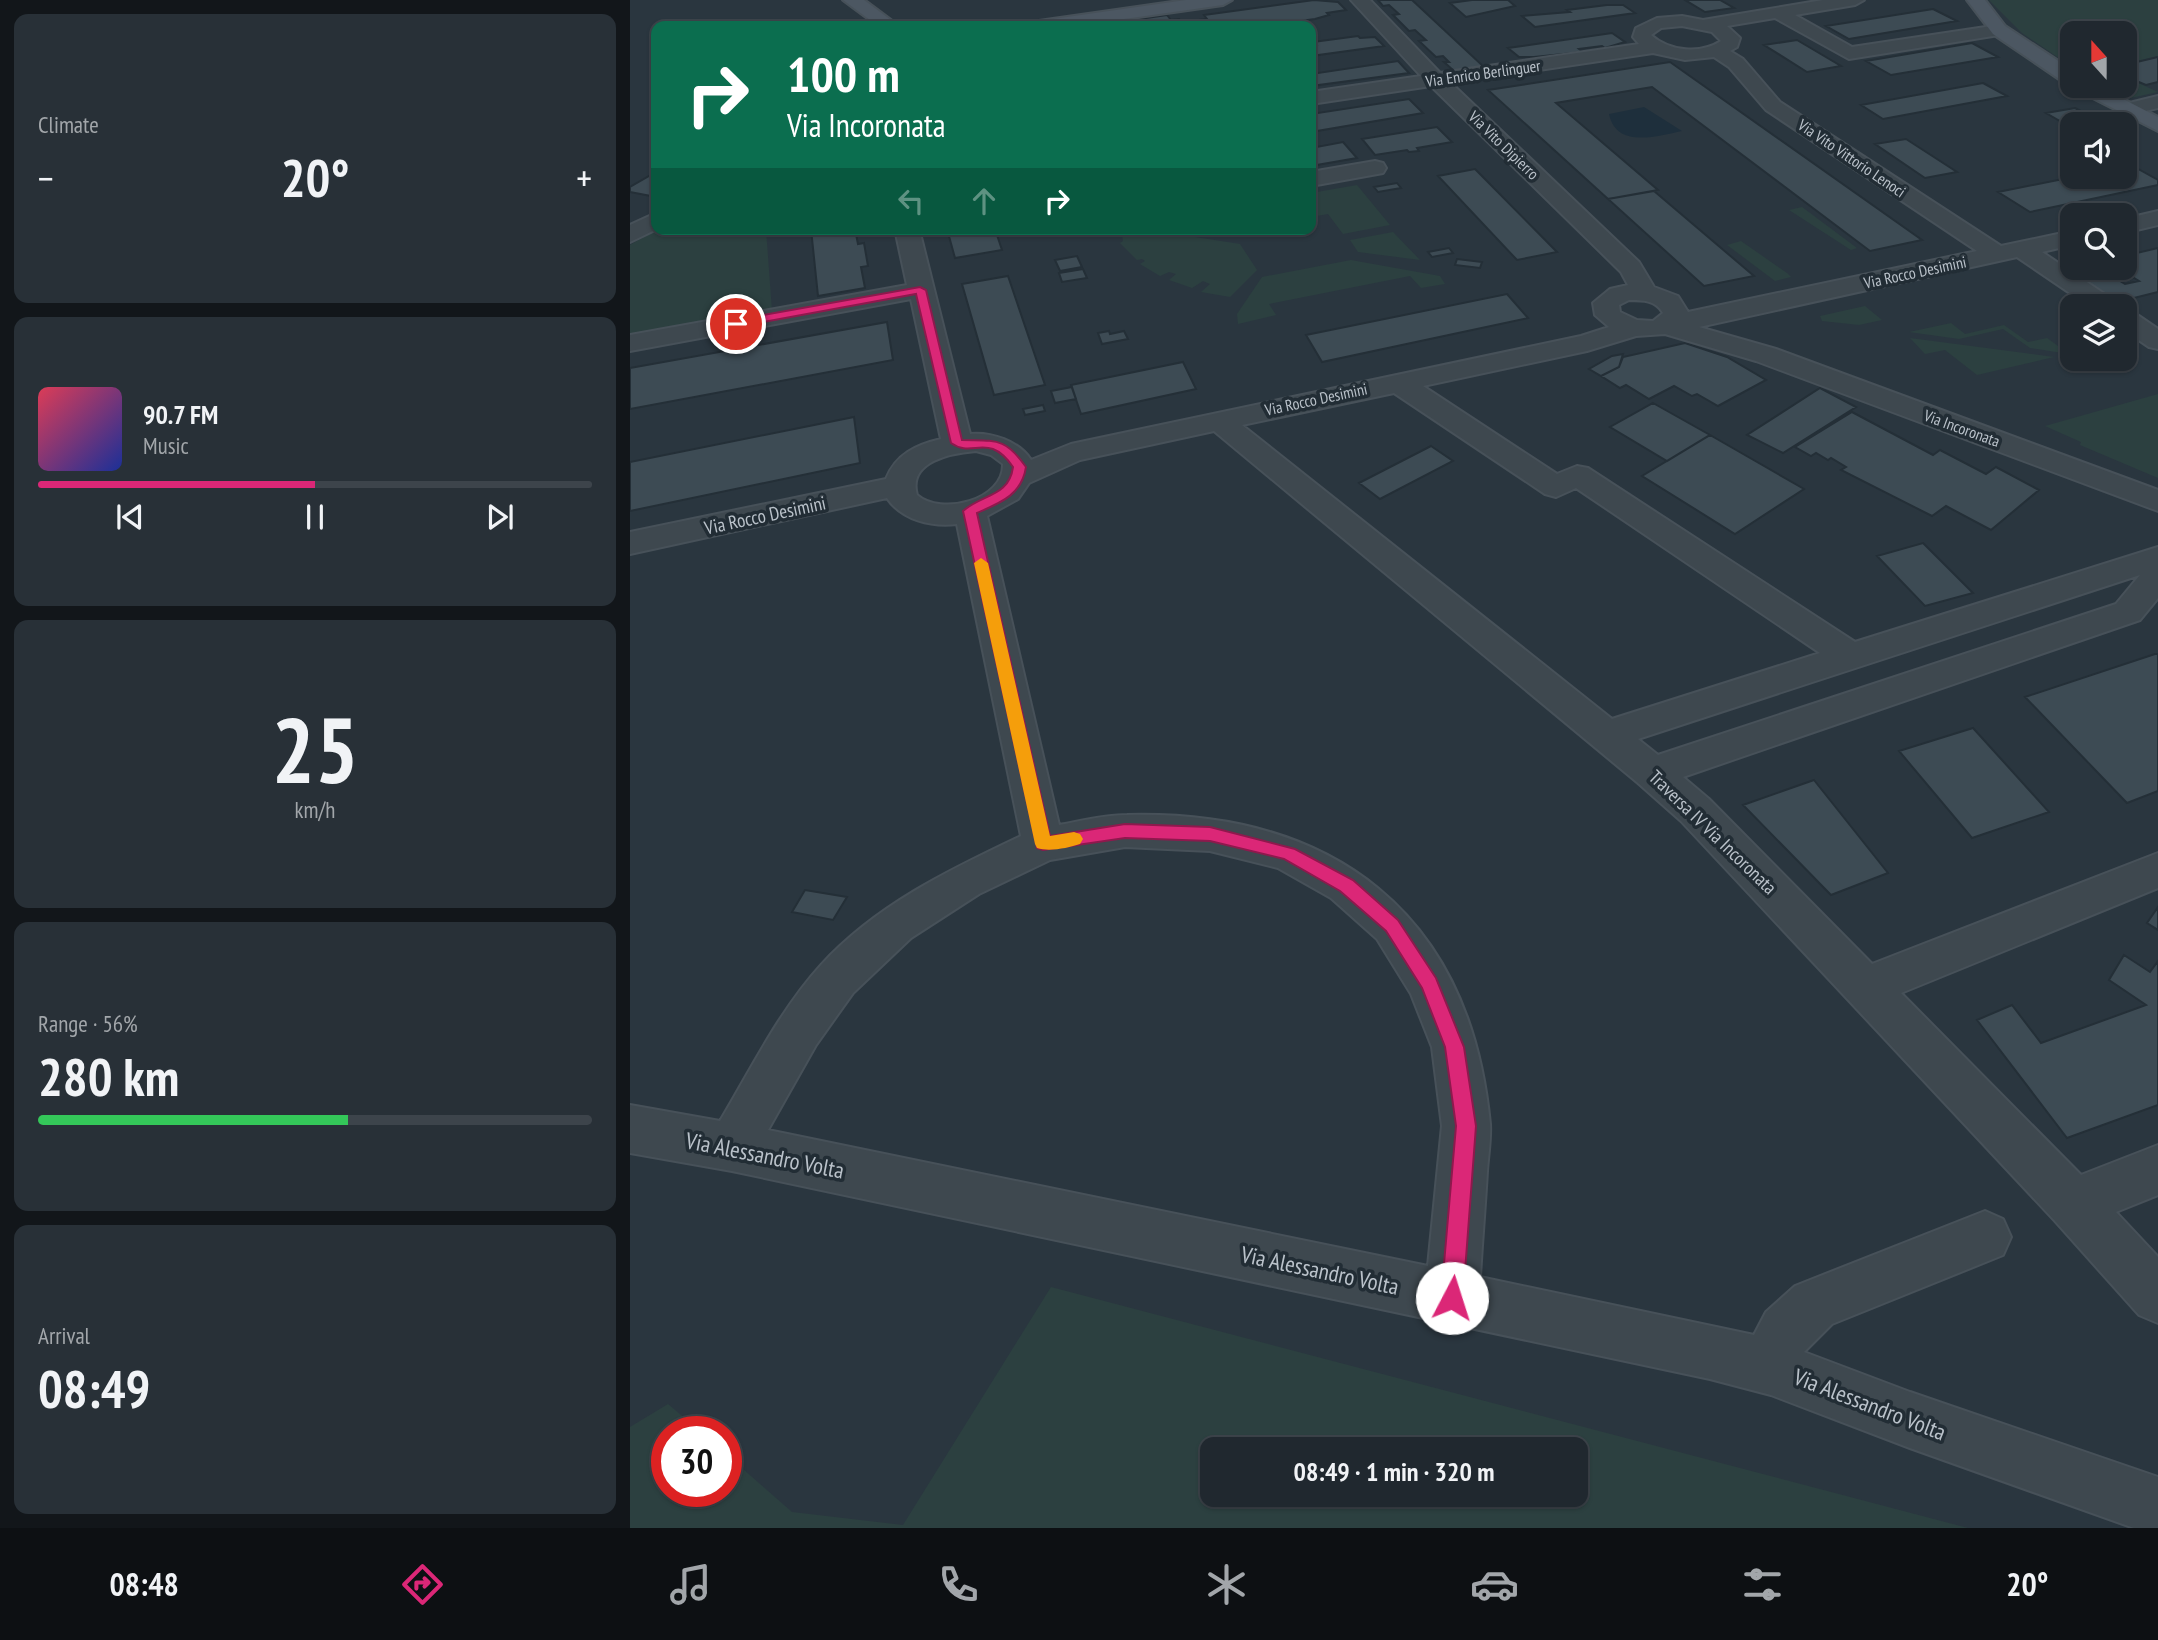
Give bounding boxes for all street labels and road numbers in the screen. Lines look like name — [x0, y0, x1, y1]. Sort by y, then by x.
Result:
street label: Via Enrico Berlinguer — [1423, 55, 1542, 91]
street label: Via Vito Dipierro — [1464, 106, 1543, 184]
street label: Via Vito Vittorio Lenoci — [1793, 114, 1910, 201]
street label: Via Rocco Desimini — [1861, 251, 1968, 293]
street label: Via Rocco Desimini — [1262, 378, 1369, 420]
street label: Via Incoronata — [1920, 405, 2003, 451]
street label: Via Rocco Desimini — [701, 490, 828, 540]
street label: Traversa IV Via Incoronata — [1644, 765, 1782, 899]
street label: Via Alessandro Volta — [682, 1125, 847, 1185]
street label: Via Alessandro Volta — [1237, 1239, 1402, 1301]
street label: Via Alessandro Volta — [1789, 1361, 1950, 1446]

